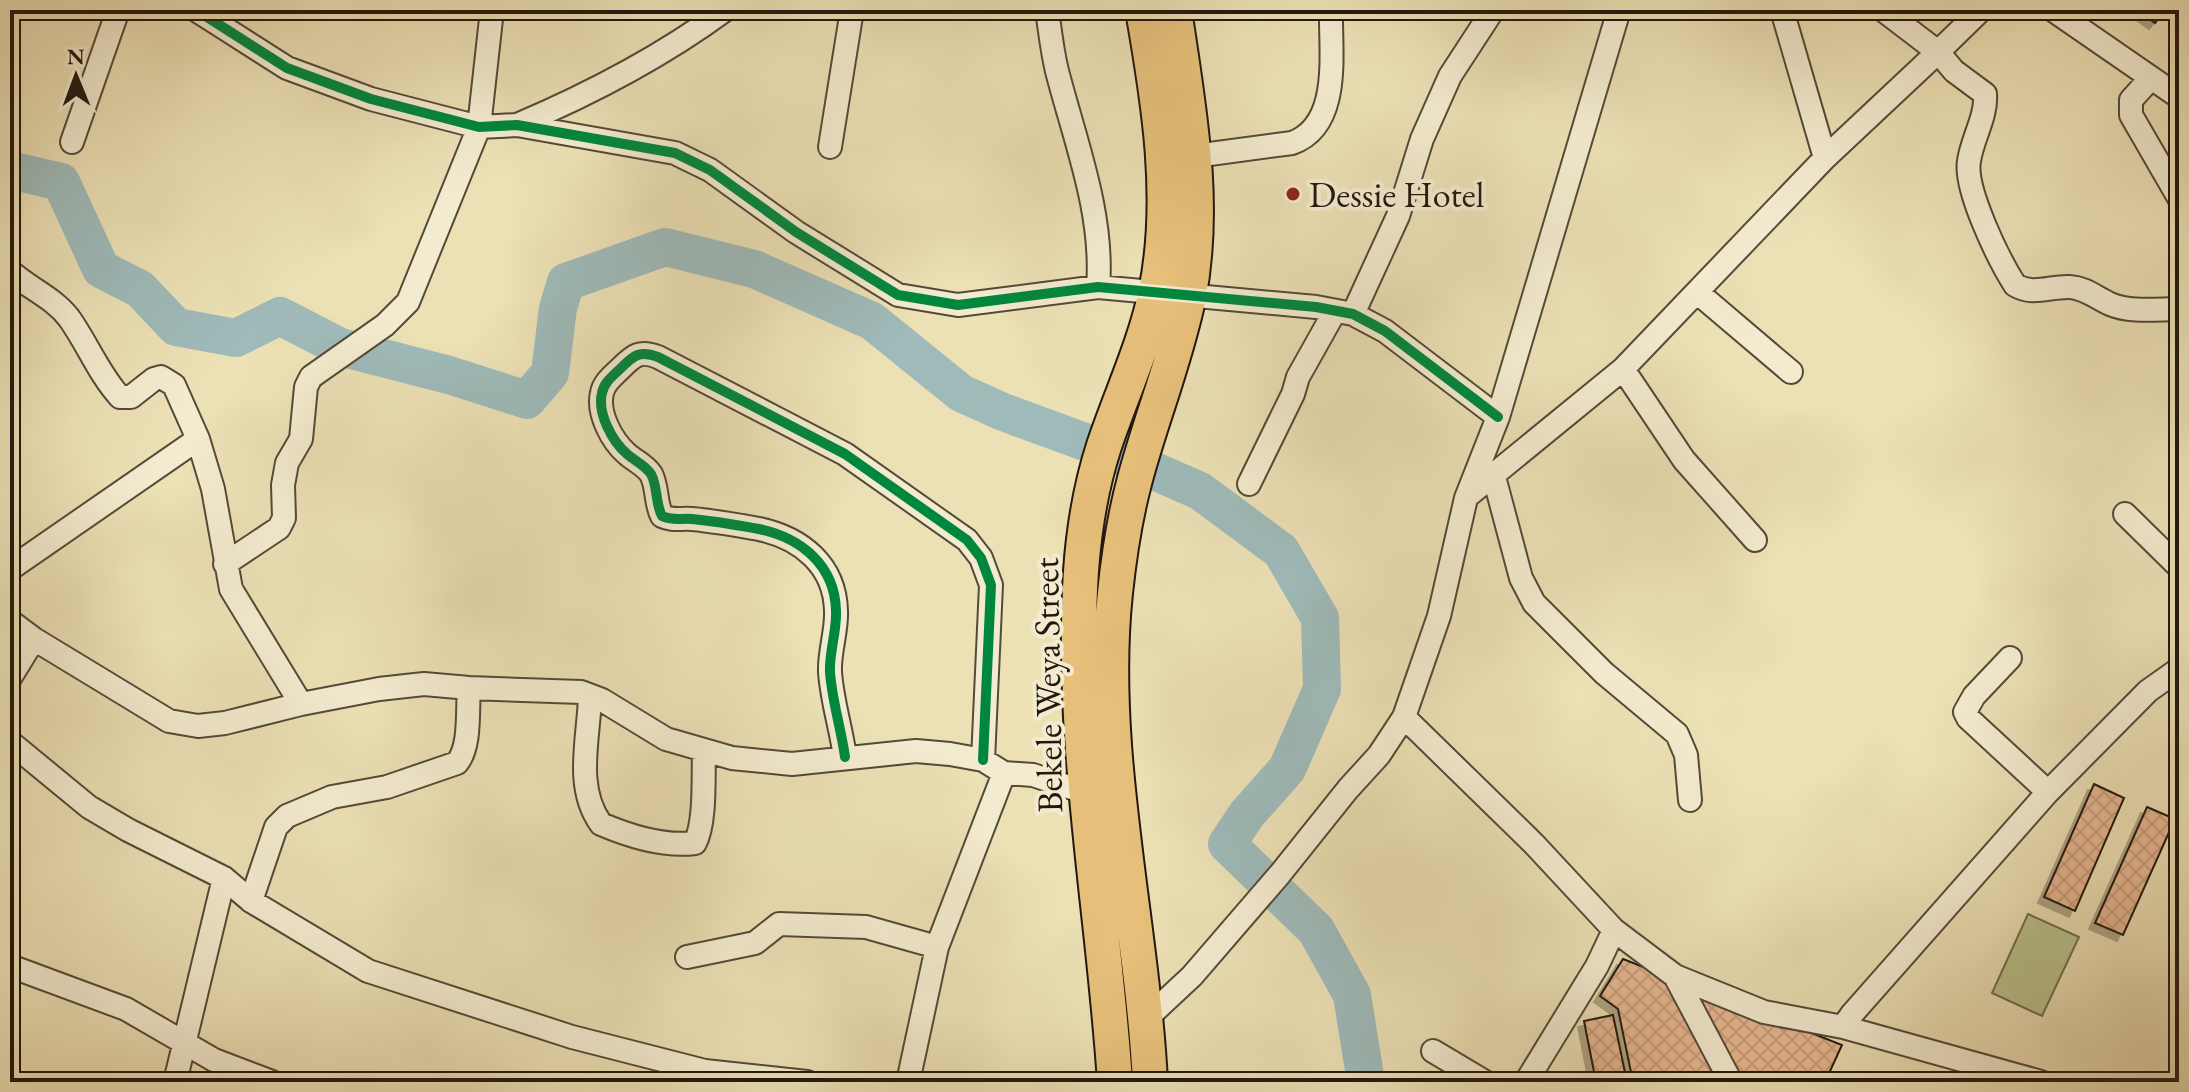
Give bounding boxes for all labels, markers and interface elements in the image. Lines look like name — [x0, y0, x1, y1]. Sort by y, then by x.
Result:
north arrow — [36, 36, 116, 116]
text: N — [67, 42, 85, 71]
place label: Dessie Hotel — [1309, 171, 1484, 218]
marker: Dessie Hotel — [1284, 185, 1302, 203]
street label: Bekele Weya Street — [1022, 556, 1073, 813]

